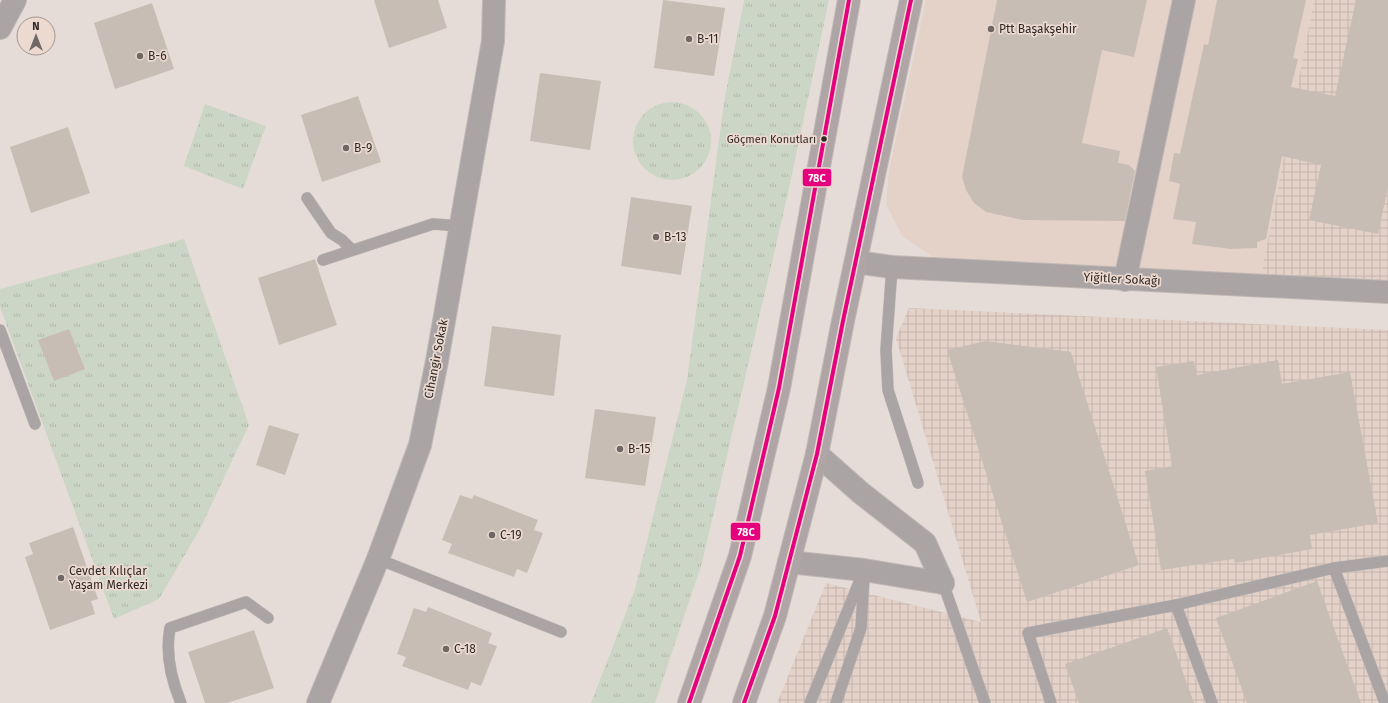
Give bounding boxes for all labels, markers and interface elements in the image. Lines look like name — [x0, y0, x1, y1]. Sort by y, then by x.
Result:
north arrow — [16, 16, 56, 56]
text: N — [32, 20, 40, 33]
place label: Ptt Başakşehir — [999, 22, 1077, 36]
marker: Ptt Başakşehir — [986, 24, 996, 34]
place label: B-11 — [697, 32, 719, 46]
marker: B-11 — [684, 34, 694, 44]
place label: B-6 — [148, 49, 167, 63]
marker: B-6 — [135, 51, 145, 61]
place label: Göçmen Konutları — [727, 133, 816, 146]
marker: Göçmen Konutları — [819, 134, 829, 144]
place label: B-9 — [354, 141, 372, 155]
marker: B-9 — [341, 143, 351, 153]
line badge: 78C — [802, 168, 832, 187]
text: 78C — [808, 172, 827, 185]
place label: B-13 — [664, 230, 686, 244]
marker: B-13 — [651, 232, 661, 242]
street label: Yiğitler Sokağı — [1083, 270, 1161, 288]
street label: Cihangir Sokak — [421, 317, 451, 400]
place label: B-15 — [628, 442, 651, 456]
marker: B-15 — [615, 444, 625, 454]
line badge: 78C — [730, 522, 761, 541]
text: 78C — [737, 526, 756, 539]
place label: C-19 — [500, 528, 522, 542]
marker: C-19 — [487, 530, 497, 540]
place label: Cevdet Kılıçlar Yaşam Merkezi — [69, 564, 148, 592]
marker: Cevdet Kılıçlar Yaşam Merkezi — [56, 573, 66, 583]
place label: C-18 — [454, 642, 476, 656]
marker: C-18 — [441, 644, 451, 654]

